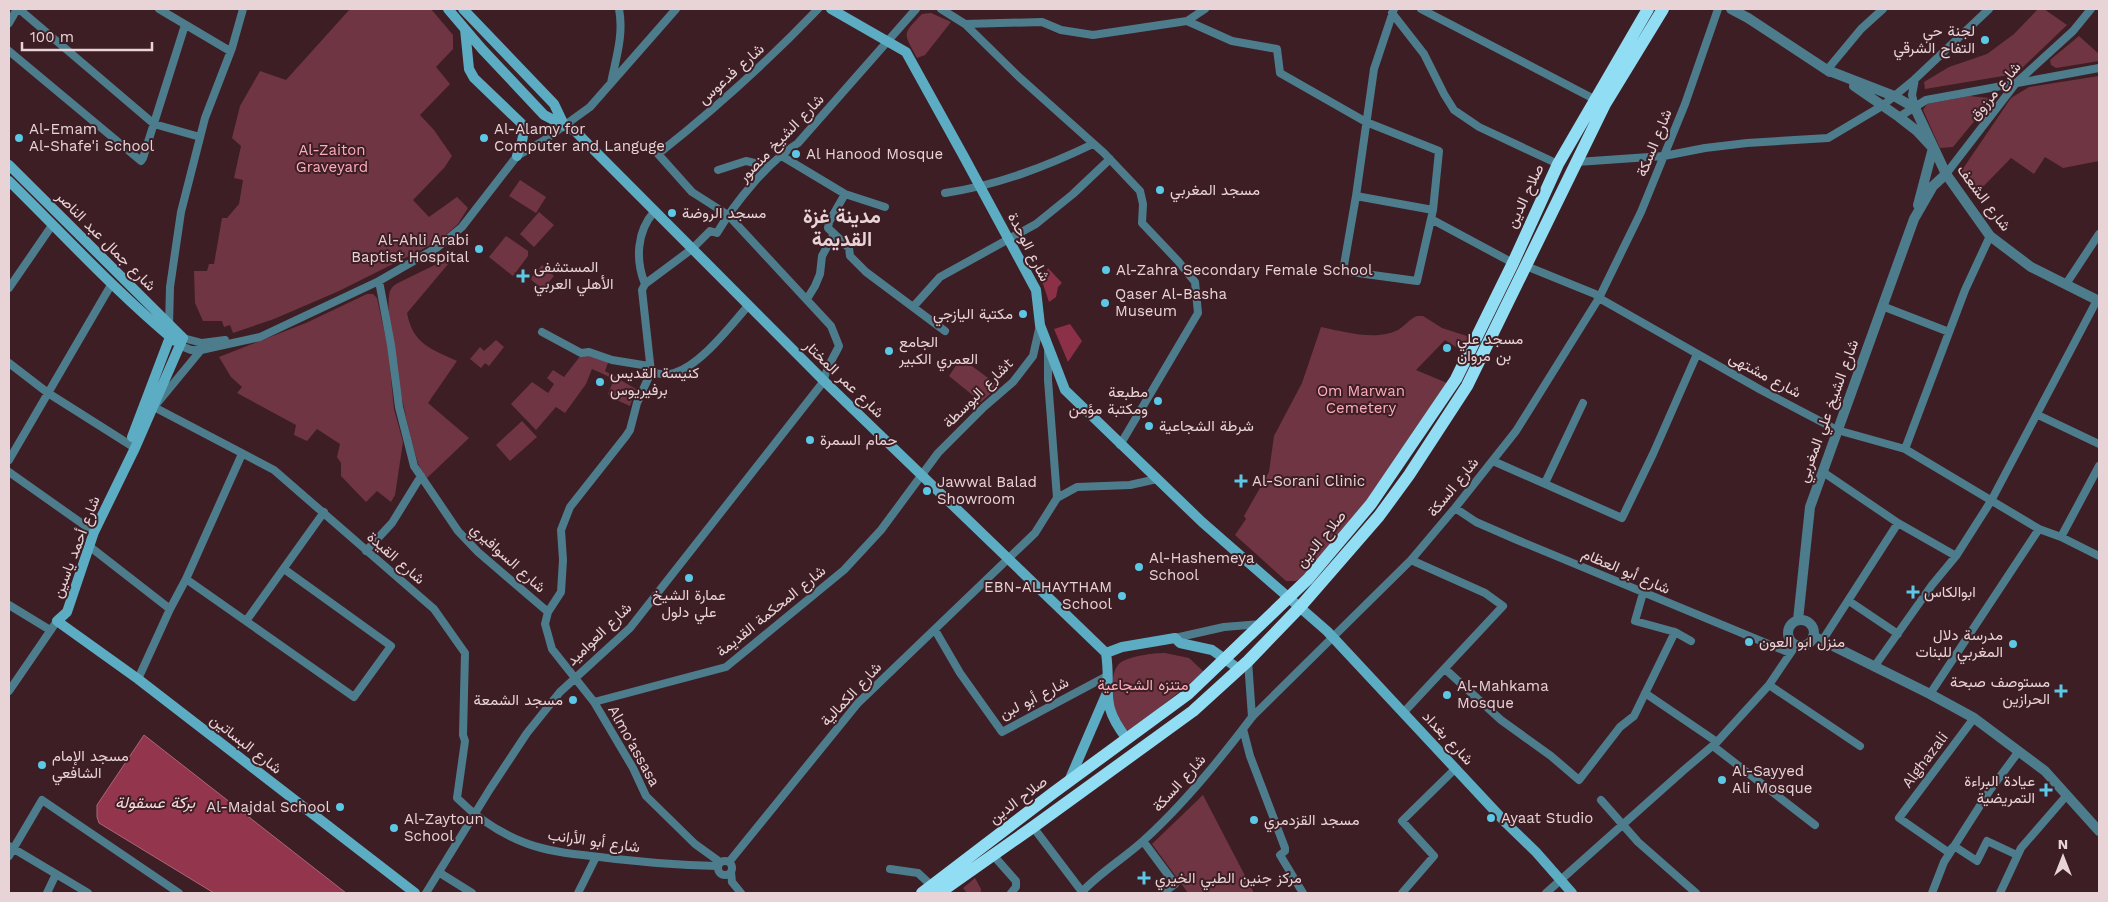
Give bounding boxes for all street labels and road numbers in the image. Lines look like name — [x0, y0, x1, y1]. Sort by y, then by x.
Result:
street label: شارع فدعوس — [694, 40, 769, 110]
street label: شارع مرزوق — [1965, 58, 2026, 125]
street label: شارع الشيخ منصور — [734, 90, 829, 188]
street label: شارع السكة — [1632, 106, 1678, 180]
street label: صلاح الدين — [1502, 161, 1549, 232]
street label: شارع الشعف — [1952, 161, 2015, 236]
street label: شارع جمال عبد الناصر — [50, 187, 160, 296]
street label: شارع الوحدة — [1002, 210, 1054, 285]
street label: شارع عمر المختار — [798, 336, 888, 423]
street label: شارع الشيخ علي المغربي — [1794, 337, 1866, 486]
street label: شارع مشتهى — [1725, 348, 1804, 403]
street label: شارع البوسطةt — [939, 354, 1018, 433]
street label: شارع السكة — [1424, 454, 1484, 522]
street label: شارع أحمد ياسين — [48, 493, 106, 601]
street label: صلاح الدين — [1292, 507, 1351, 572]
street label: شارع السوافيري — [464, 519, 549, 600]
street label: شارع القيدة — [362, 528, 429, 590]
street label: شارع أبو العظام — [1578, 544, 1673, 600]
street label: شارع المحكمة القديمة — [713, 561, 831, 662]
street label: شارع العواميد — [563, 599, 637, 671]
street label: شارع الكمالية — [817, 658, 887, 731]
street label: شارع أبو لبن — [996, 673, 1073, 725]
street label: Almo'assasa — [604, 702, 664, 790]
street label: شارع بغداد — [1417, 707, 1478, 770]
street label: شارع البساتين — [205, 710, 286, 779]
street label: Alghazali — [1898, 728, 1952, 792]
street label: شارع السكة — [1148, 750, 1211, 817]
street label: صلاح الدين — [985, 772, 1052, 829]
street label: شارع أبو الأرانب — [547, 826, 641, 858]

